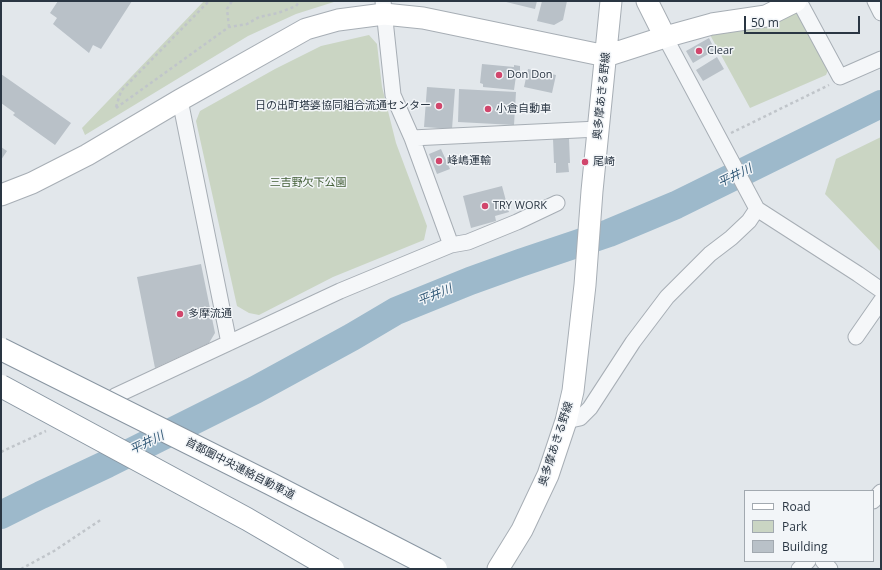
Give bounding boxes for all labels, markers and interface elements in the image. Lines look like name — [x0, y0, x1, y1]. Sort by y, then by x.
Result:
scale bar — [746, 8, 862, 34]
text: 50 m — [751, 14, 779, 31]
place label: Clear — [707, 44, 733, 58]
marker: Clear — [694, 46, 704, 56]
street label: 奥多摩あきる野線 — [591, 52, 613, 140]
place label: Don Don — [507, 68, 553, 82]
marker: Don Don — [494, 70, 504, 80]
place label: 日の出町塔婆協同組合流通センター — [255, 99, 431, 113]
marker: 日の出町塔婆協同組合流通センター — [434, 101, 444, 111]
place label: 小倉自動車 — [496, 102, 551, 116]
marker: 小倉自動車 — [483, 104, 493, 114]
place label: 峰嶋運輸 — [447, 154, 491, 168]
place label: 尾崎 — [593, 155, 615, 169]
marker: 峰嶋運輸 — [434, 156, 444, 166]
marker: 尾崎 — [580, 157, 590, 167]
water label: 平井川 — [716, 162, 754, 190]
park label: 三吉野欠下公園 — [270, 176, 346, 190]
place label: TRY WORK — [493, 199, 547, 213]
marker: TRY WORK — [480, 201, 490, 211]
water label: 平井川 — [416, 282, 454, 308]
place label: 多摩流通 — [188, 307, 232, 321]
marker: 多摩流通 — [175, 309, 185, 319]
street label: 奥多摩あきる野線 — [536, 400, 576, 488]
water label: 平井川 — [128, 429, 166, 457]
street label: 首都圏中央連絡自動車道 — [183, 436, 297, 502]
legend — [744, 490, 874, 562]
text: Road — [782, 498, 811, 515]
text: Park — [782, 518, 807, 535]
text: Building — [782, 538, 827, 555]

